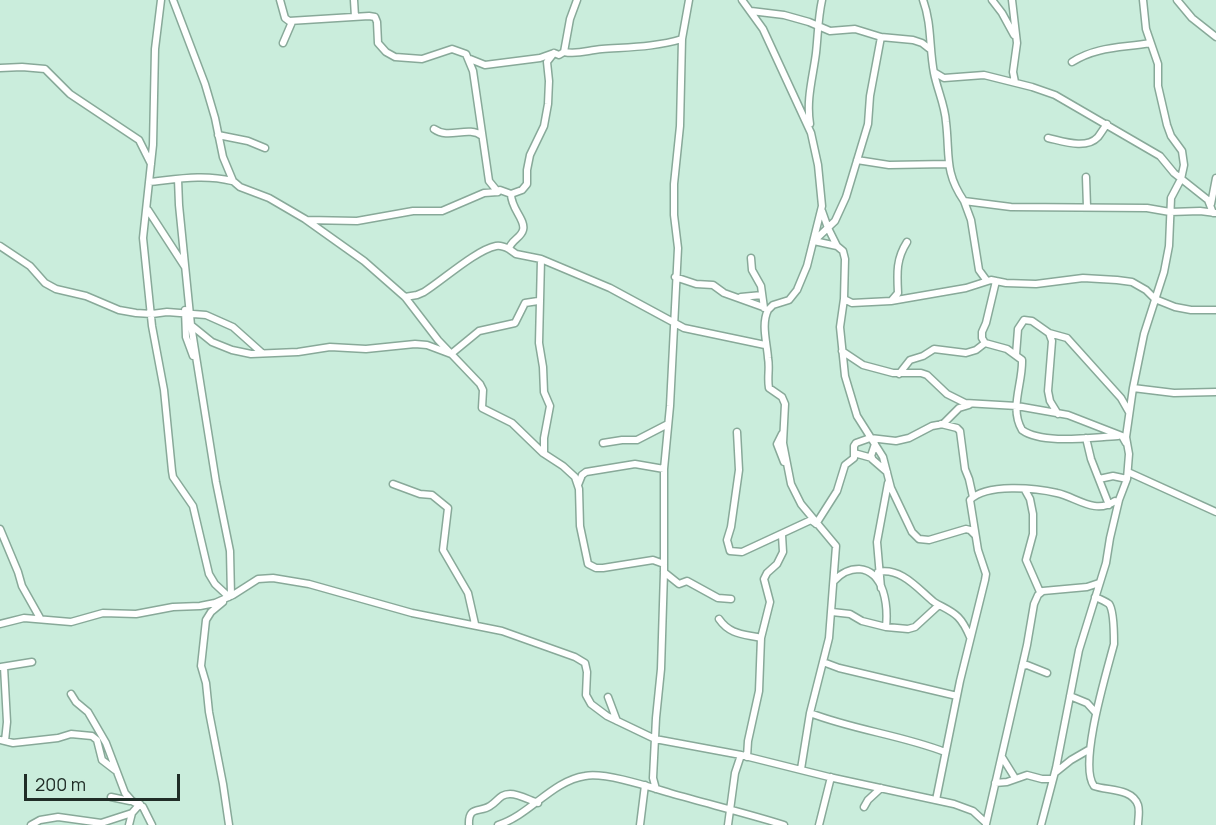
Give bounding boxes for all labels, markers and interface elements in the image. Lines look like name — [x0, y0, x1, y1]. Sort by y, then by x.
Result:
scale bar — [27, 762, 183, 800]
text: 200 m — [35, 772, 86, 796]

